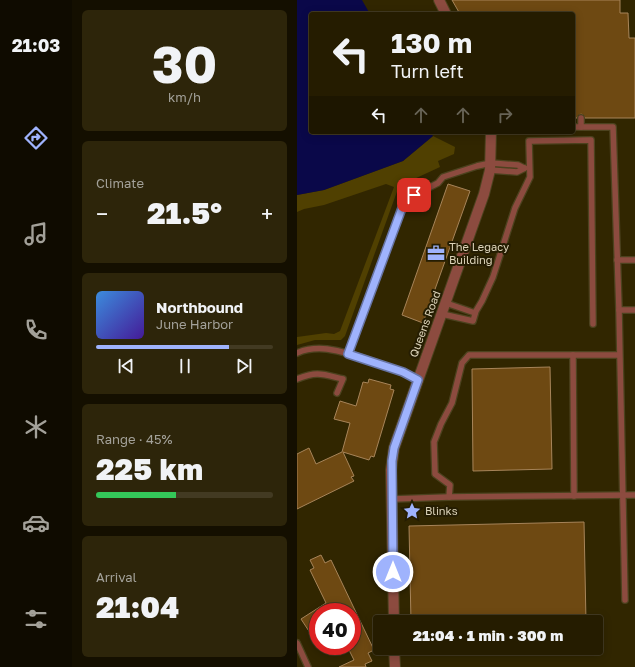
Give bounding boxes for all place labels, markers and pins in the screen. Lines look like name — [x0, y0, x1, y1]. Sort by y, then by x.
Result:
pin — [397, 178, 431, 212]
place label: The Legacy Building — [449, 240, 509, 266]
office icon: The Legacy Building — [426, 243, 446, 263]
place icon: Blinks — [402, 501, 422, 521]
place label: Blinks — [425, 504, 458, 517]

